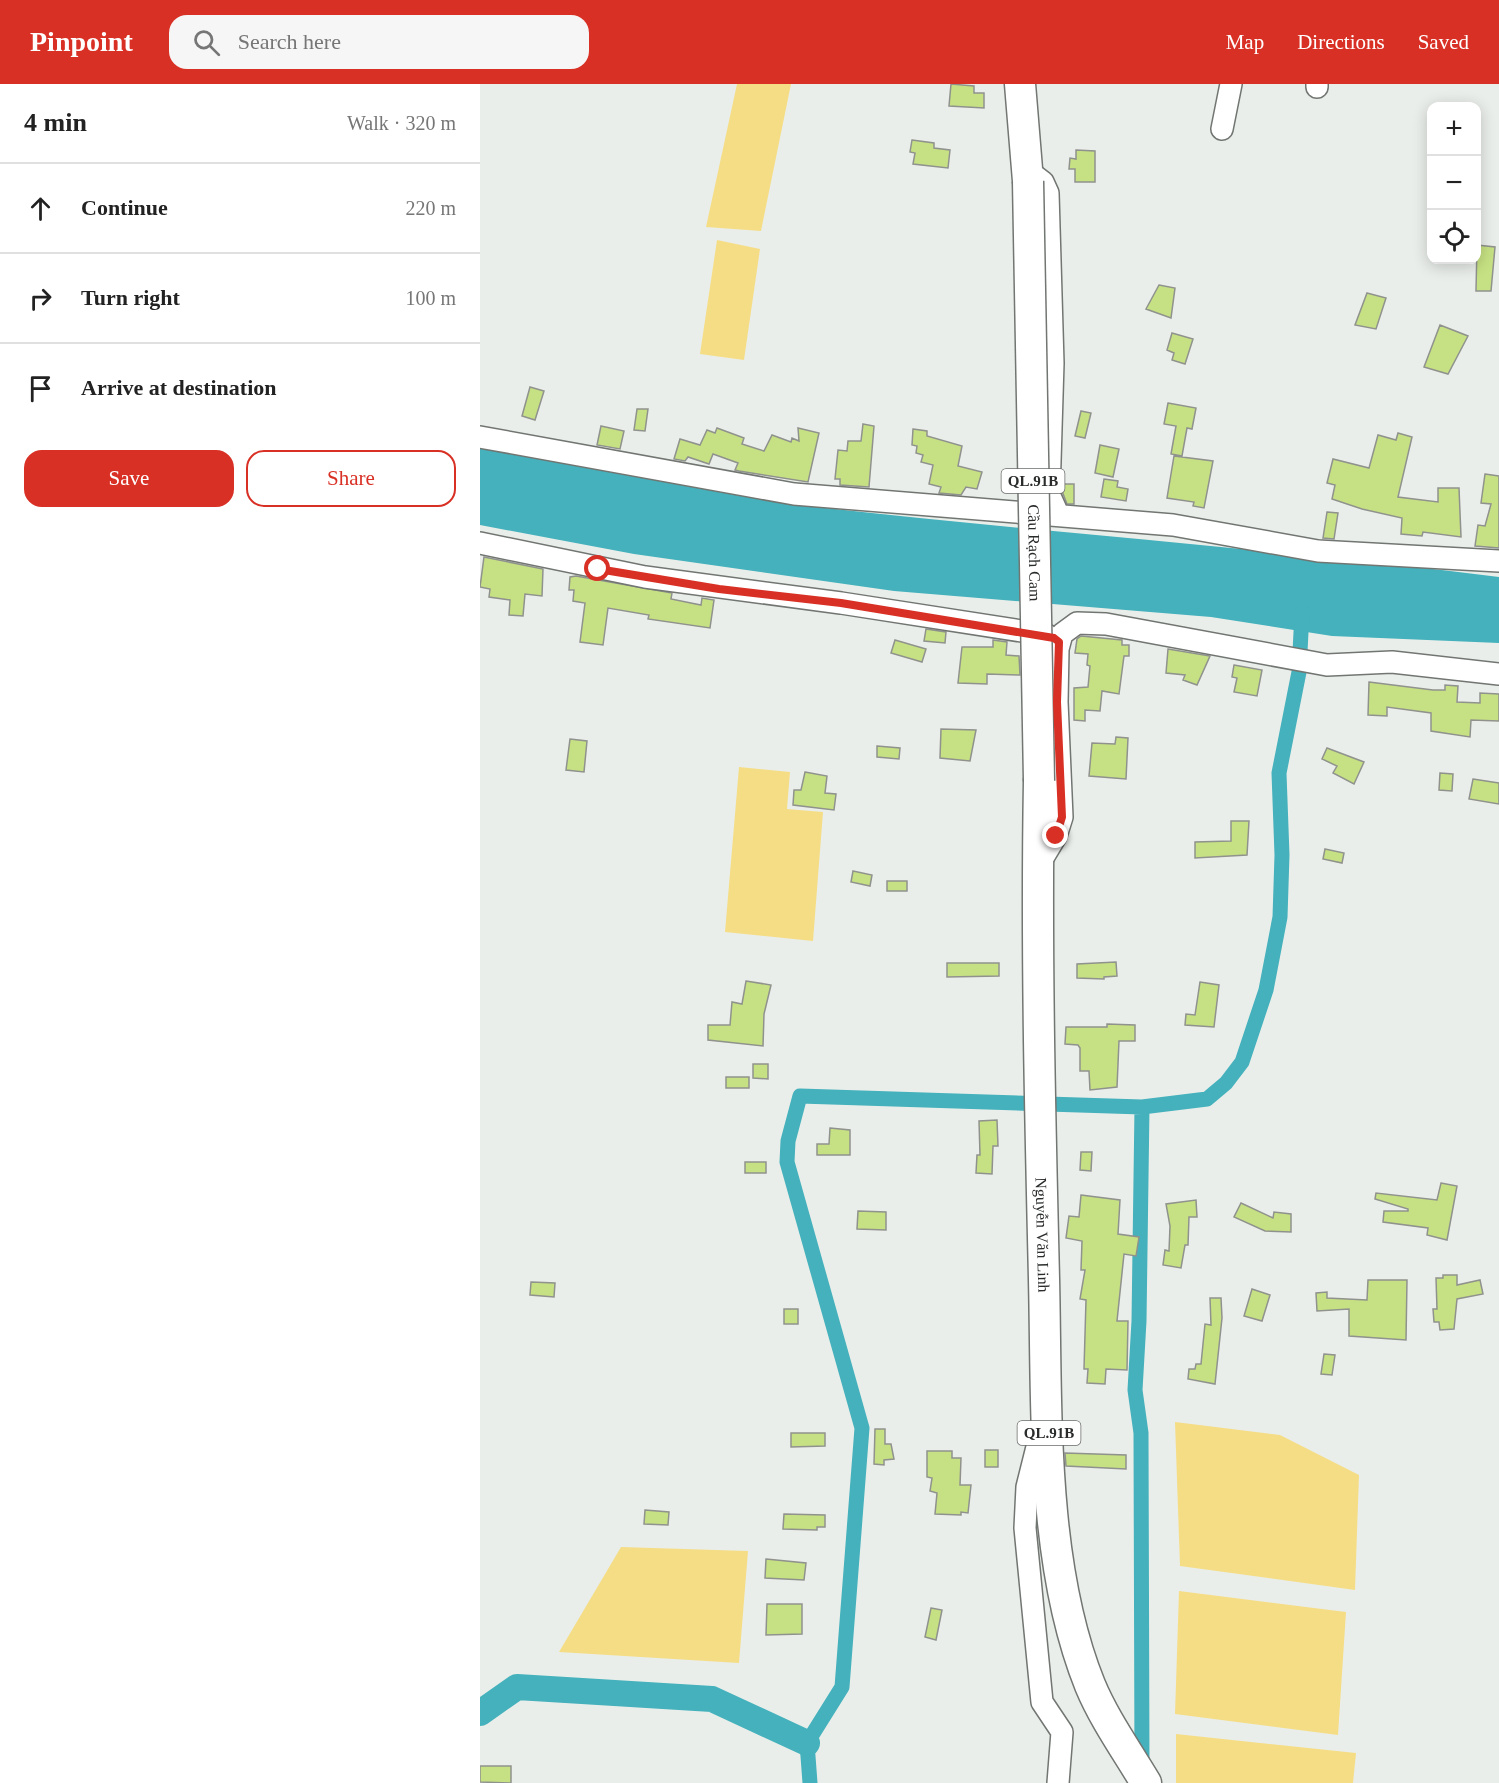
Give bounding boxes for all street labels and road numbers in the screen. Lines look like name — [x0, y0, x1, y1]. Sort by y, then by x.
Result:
road number: QL.91B — [1002, 469, 1064, 493]
street label: Cầu Rạch Cam — [1025, 504, 1044, 602]
street label: Nguyễn Văn Linh — [1032, 1177, 1053, 1293]
road number: QL.91B — [1018, 1421, 1080, 1445]

